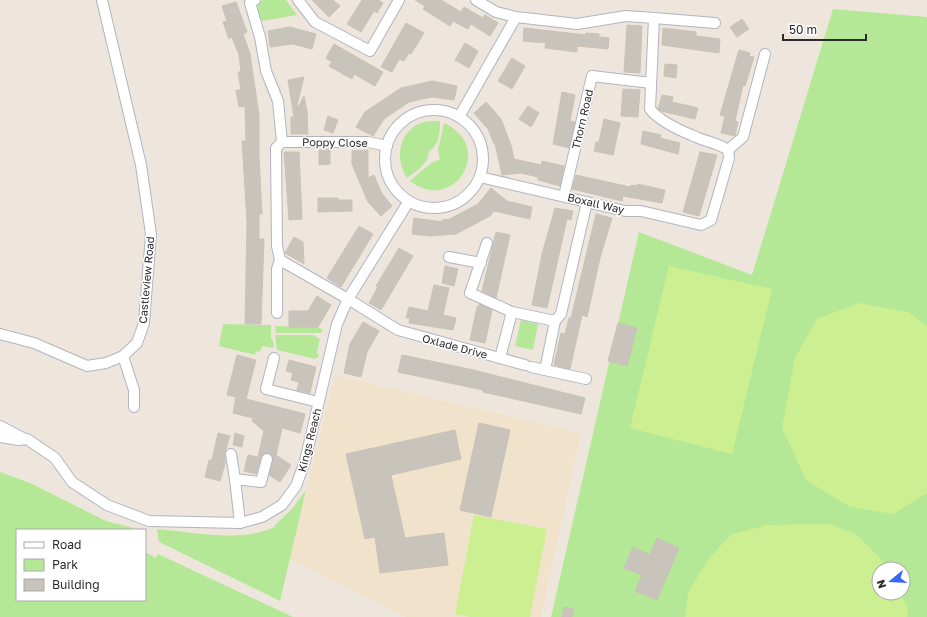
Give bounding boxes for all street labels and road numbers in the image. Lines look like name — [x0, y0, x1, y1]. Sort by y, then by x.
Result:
street label: Thorn Road — [569, 88, 595, 150]
street label: Poppy Close — [302, 135, 368, 149]
street label: Boxall Way — [566, 190, 626, 216]
street label: Castleview Road — [136, 236, 156, 324]
street label: Oxlade Drive — [421, 331, 489, 361]
street label: Kings Reach — [295, 407, 323, 473]

